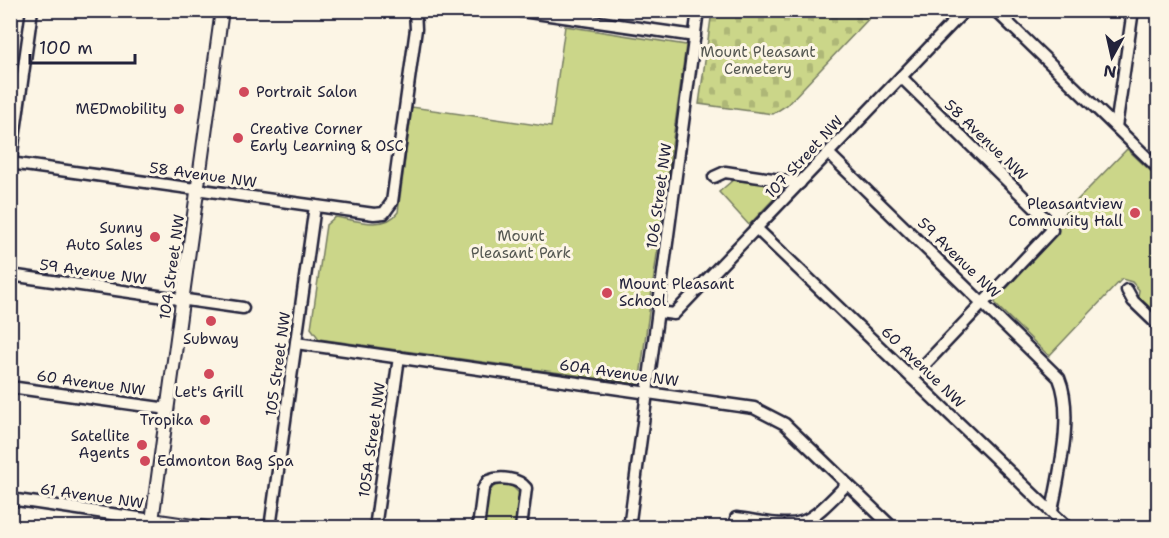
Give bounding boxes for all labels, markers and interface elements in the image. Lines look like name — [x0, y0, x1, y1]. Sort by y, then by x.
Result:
scale bar — [30, 27, 135, 65]
north arrow — [1082, 27, 1142, 87]
text: 100 m — [39, 36, 93, 60]
park label: Mount Pleasant Cemetery — [700, 42, 816, 79]
text: N — [1102, 60, 1118, 83]
place label: Portrait Salon — [256, 82, 357, 102]
marker: Portrait Salon — [237, 85, 251, 99]
street label: 58 Avenue NW — [940, 95, 1032, 185]
place label: MEDmobility — [75, 99, 167, 119]
marker: MEDmobility — [172, 102, 186, 116]
street label: 107 Street NW — [760, 111, 848, 203]
place label: Creative Corner Early Learning & OSC — [250, 119, 404, 156]
marker: Creative Corner Early Learning & OSC — [231, 131, 245, 145]
street label: 106 Street NW — [642, 142, 676, 250]
street label: 58 Avenue NW — [148, 158, 258, 192]
place label: Pleasantview Community Hall — [1009, 194, 1123, 231]
marker: Pleasantview Community Hall — [1128, 206, 1142, 220]
street label: 104 Street NW — [155, 213, 189, 321]
street label: 59 Avenue NW — [913, 213, 1005, 303]
place label: Sunny Auto Sales — [66, 218, 143, 255]
park label: Mount Pleasant Park — [471, 226, 571, 263]
marker: Sunny Auto Sales — [148, 230, 162, 244]
street label: 59 Avenue NW — [38, 255, 148, 289]
place label: Mount Pleasant School — [619, 274, 735, 311]
marker: Mount Pleasant School — [600, 286, 614, 300]
street label: 105 Street NW — [261, 310, 295, 418]
marker: Subway — [204, 314, 218, 328]
street label: 60 Avenue NW — [877, 322, 969, 412]
place label: Subway — [183, 329, 239, 349]
street label: 60A Avenue NW — [558, 355, 680, 391]
street label: 60 Avenue NW — [35, 365, 147, 401]
marker: Let's Grill — [202, 367, 216, 381]
street label: 105A Street NW — [354, 381, 390, 499]
place label: Let's Grill — [175, 382, 244, 402]
place label: Tropika — [140, 410, 194, 430]
marker: Tropika — [198, 413, 212, 427]
place label: Satellite Agents — [71, 426, 130, 463]
marker: Satellite Agents — [135, 438, 149, 452]
place label: Edmonton Bag Spa — [157, 451, 294, 471]
marker: Edmonton Bag Spa — [138, 454, 152, 468]
street label: 61 Avenue NW — [39, 479, 145, 513]

